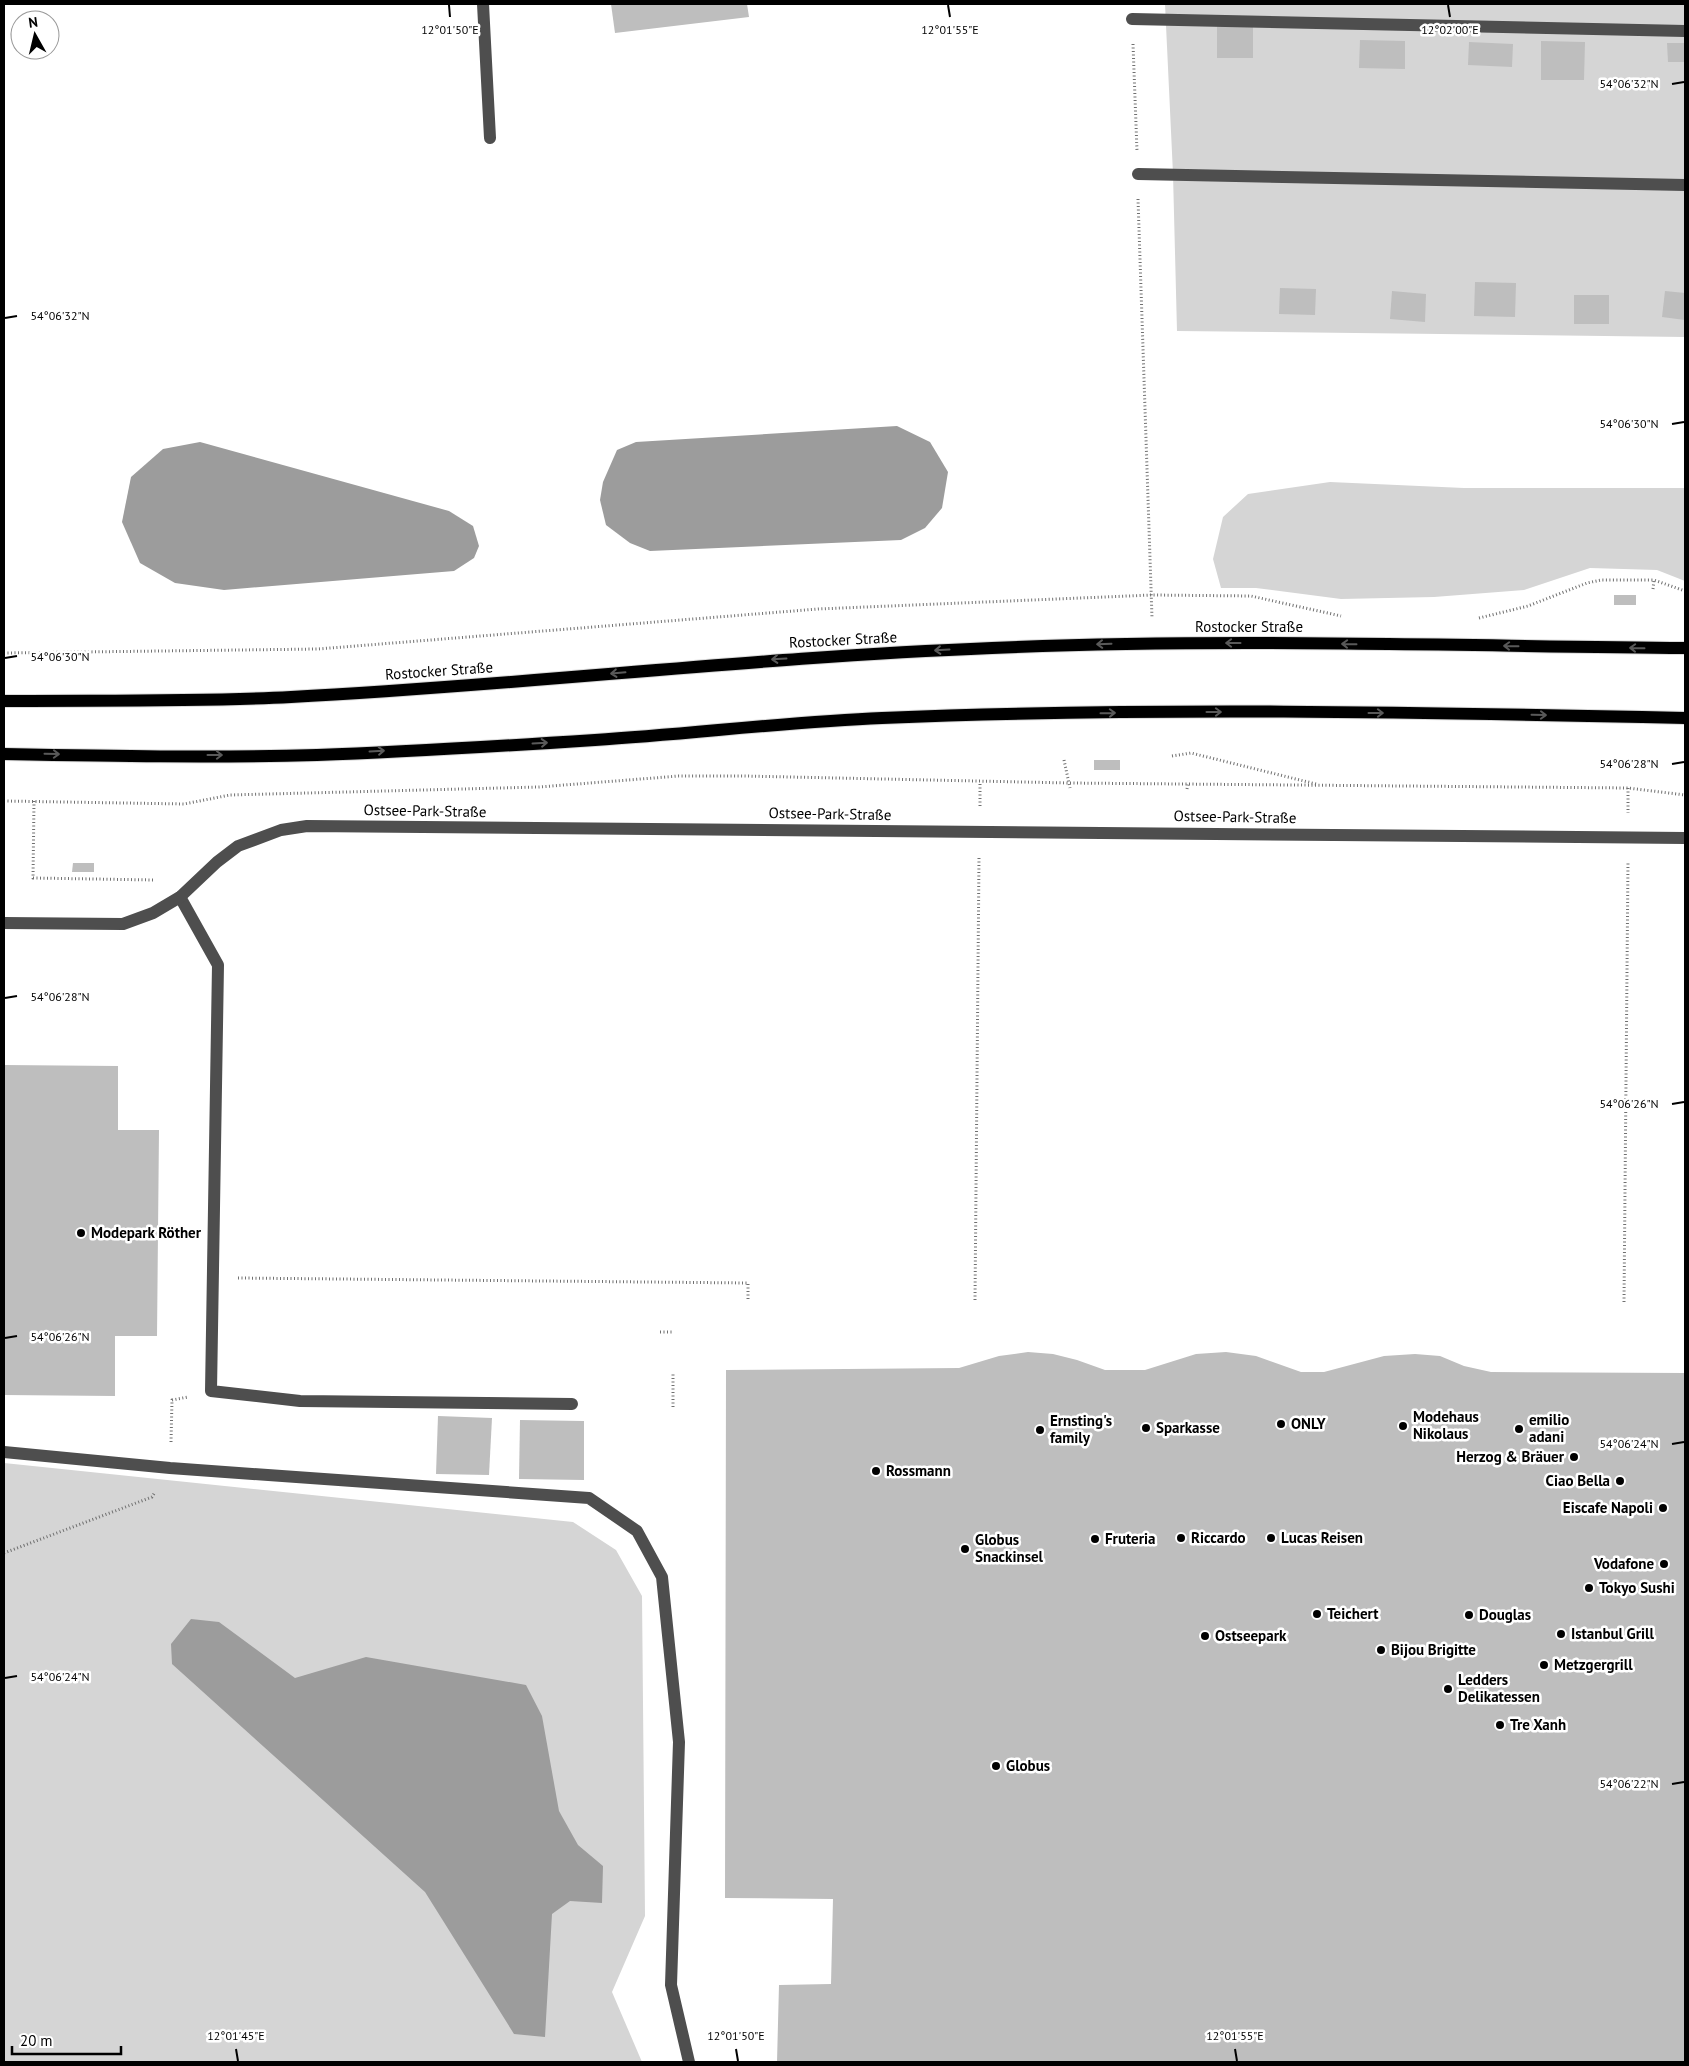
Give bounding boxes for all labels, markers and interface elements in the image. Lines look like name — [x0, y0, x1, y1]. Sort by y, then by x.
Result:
north arrow — [10, 10, 60, 60]
text: N — [27, 13, 39, 32]
text: 12°01'50"E — [421, 22, 479, 37]
text: 12°01'55"E — [921, 22, 979, 37]
text: 12°02'00"E — [1421, 22, 1479, 37]
text: 54°06'32"N — [1599, 76, 1659, 91]
text: 54°06'32"N — [30, 308, 90, 323]
text: 54°06'30"N — [1599, 416, 1659, 431]
street label: Rostocker Straße — [1195, 617, 1303, 636]
street label: Rostocker Straße — [788, 627, 897, 652]
one-way arrow — [1225, 638, 1242, 648]
one-way arrow — [1096, 639, 1112, 649]
one-way arrow — [1341, 639, 1357, 649]
one-way arrow — [1503, 641, 1520, 651]
one-way arrow — [1629, 643, 1645, 653]
one-way arrow — [934, 646, 950, 655]
text: 54°06'30"N — [30, 649, 90, 664]
one-way arrow — [772, 655, 788, 664]
street label: Rostocker Straße — [384, 657, 494, 684]
one-way arrow — [610, 669, 626, 678]
one-way arrow — [1206, 707, 1222, 717]
one-way arrow — [1100, 708, 1116, 717]
one-way arrow — [1368, 708, 1384, 718]
one-way arrow — [1530, 710, 1546, 720]
one-way arrow — [531, 738, 547, 747]
one-way arrow — [369, 747, 385, 756]
one-way arrow — [44, 750, 60, 759]
one-way arrow — [206, 750, 223, 760]
text: 54°06'28"N — [1599, 756, 1659, 771]
street label: Ostsee-Park-Straße — [363, 800, 487, 821]
street label: Ostsee-Park-Straße — [768, 803, 892, 824]
street label: Ostsee-Park-Straße — [1173, 806, 1297, 827]
text: 54°06'28"N — [30, 989, 90, 1004]
text: 54°06'26"N — [1599, 1096, 1659, 1111]
place label: Modepark Röther — [91, 1223, 202, 1242]
marker: Modepark Röther — [75, 1227, 87, 1239]
text: 54°06'26"N — [30, 1329, 90, 1344]
place label: Modehaus Nikolaus — [1413, 1407, 1479, 1443]
place label: emilio adani — [1529, 1410, 1569, 1446]
place label: Ernsting's family — [1050, 1411, 1112, 1447]
place label: ONLY — [1291, 1414, 1326, 1433]
place label: Sparkasse — [1156, 1418, 1220, 1437]
marker: ONLY — [1275, 1418, 1287, 1430]
marker: Modehaus Nikolaus — [1397, 1420, 1409, 1432]
marker: Sparkasse — [1140, 1422, 1152, 1434]
marker: emilio adani — [1513, 1423, 1525, 1435]
marker: Ernsting's family — [1034, 1424, 1046, 1436]
text: 54°06'24"N — [1599, 1436, 1659, 1451]
place label: Herzog & Bräuer — [1456, 1447, 1565, 1466]
marker: Herzog & Bräuer — [1568, 1451, 1580, 1463]
place label: Rossmann — [886, 1461, 951, 1480]
marker: Rossmann — [870, 1465, 882, 1477]
place label: Ciao Bella — [1546, 1471, 1610, 1490]
marker: Ciao Bella — [1614, 1475, 1626, 1487]
place label: Eiscafe Napoli — [1563, 1498, 1653, 1517]
marker: Eiscafe Napoli — [1657, 1502, 1669, 1514]
place label: Riccardo — [1191, 1528, 1246, 1547]
place label: Lucas Reisen — [1281, 1528, 1363, 1547]
place label: Fruteria — [1105, 1529, 1155, 1548]
place label: Globus Snackinsel — [975, 1530, 1044, 1566]
marker: Riccardo — [1175, 1532, 1187, 1544]
marker: Lucas Reisen — [1265, 1532, 1277, 1544]
marker: Fruteria — [1089, 1533, 1101, 1545]
marker: Globus Snackinsel — [959, 1543, 971, 1555]
place label: Vodafone — [1593, 1554, 1654, 1573]
marker: Vodafone — [1658, 1558, 1670, 1570]
place label: Tokyo Sushi — [1599, 1578, 1675, 1597]
marker: Tokyo Sushi — [1583, 1582, 1595, 1594]
place label: Teichert — [1327, 1604, 1379, 1623]
place label: Douglas — [1479, 1605, 1531, 1624]
marker: Teichert — [1311, 1608, 1323, 1620]
marker: Douglas — [1463, 1609, 1475, 1621]
place label: Istanbul Grill — [1571, 1624, 1654, 1643]
place label: Ostseepark — [1215, 1626, 1287, 1645]
marker: Istanbul Grill — [1555, 1628, 1567, 1640]
marker: Ostseepark — [1199, 1630, 1211, 1642]
place label: Bijou Brigitte — [1391, 1640, 1476, 1659]
marker: Bijou Brigitte — [1375, 1644, 1387, 1656]
place label: Metzgergrill — [1554, 1655, 1633, 1674]
marker: Metzgergrill — [1538, 1659, 1550, 1671]
text: 54°06'24"N — [30, 1669, 90, 1684]
place label: Ledders Delikatessen — [1458, 1670, 1540, 1706]
marker: Ledders Delikatessen — [1442, 1683, 1454, 1695]
place label: Tre Xanh — [1510, 1715, 1566, 1734]
marker: Tre Xanh — [1494, 1719, 1506, 1731]
place label: Globus — [1006, 1756, 1050, 1775]
marker: Globus — [990, 1760, 1002, 1772]
text: 54°06'22"N — [1599, 1776, 1659, 1791]
scale bar — [12, 2024, 121, 2056]
text: 12°01'45"E — [207, 2028, 265, 2043]
text: 12°01'50"E — [707, 2028, 765, 2043]
text: 12°01'55"E — [1206, 2028, 1264, 2043]
text: 20 m — [20, 2031, 53, 2050]

